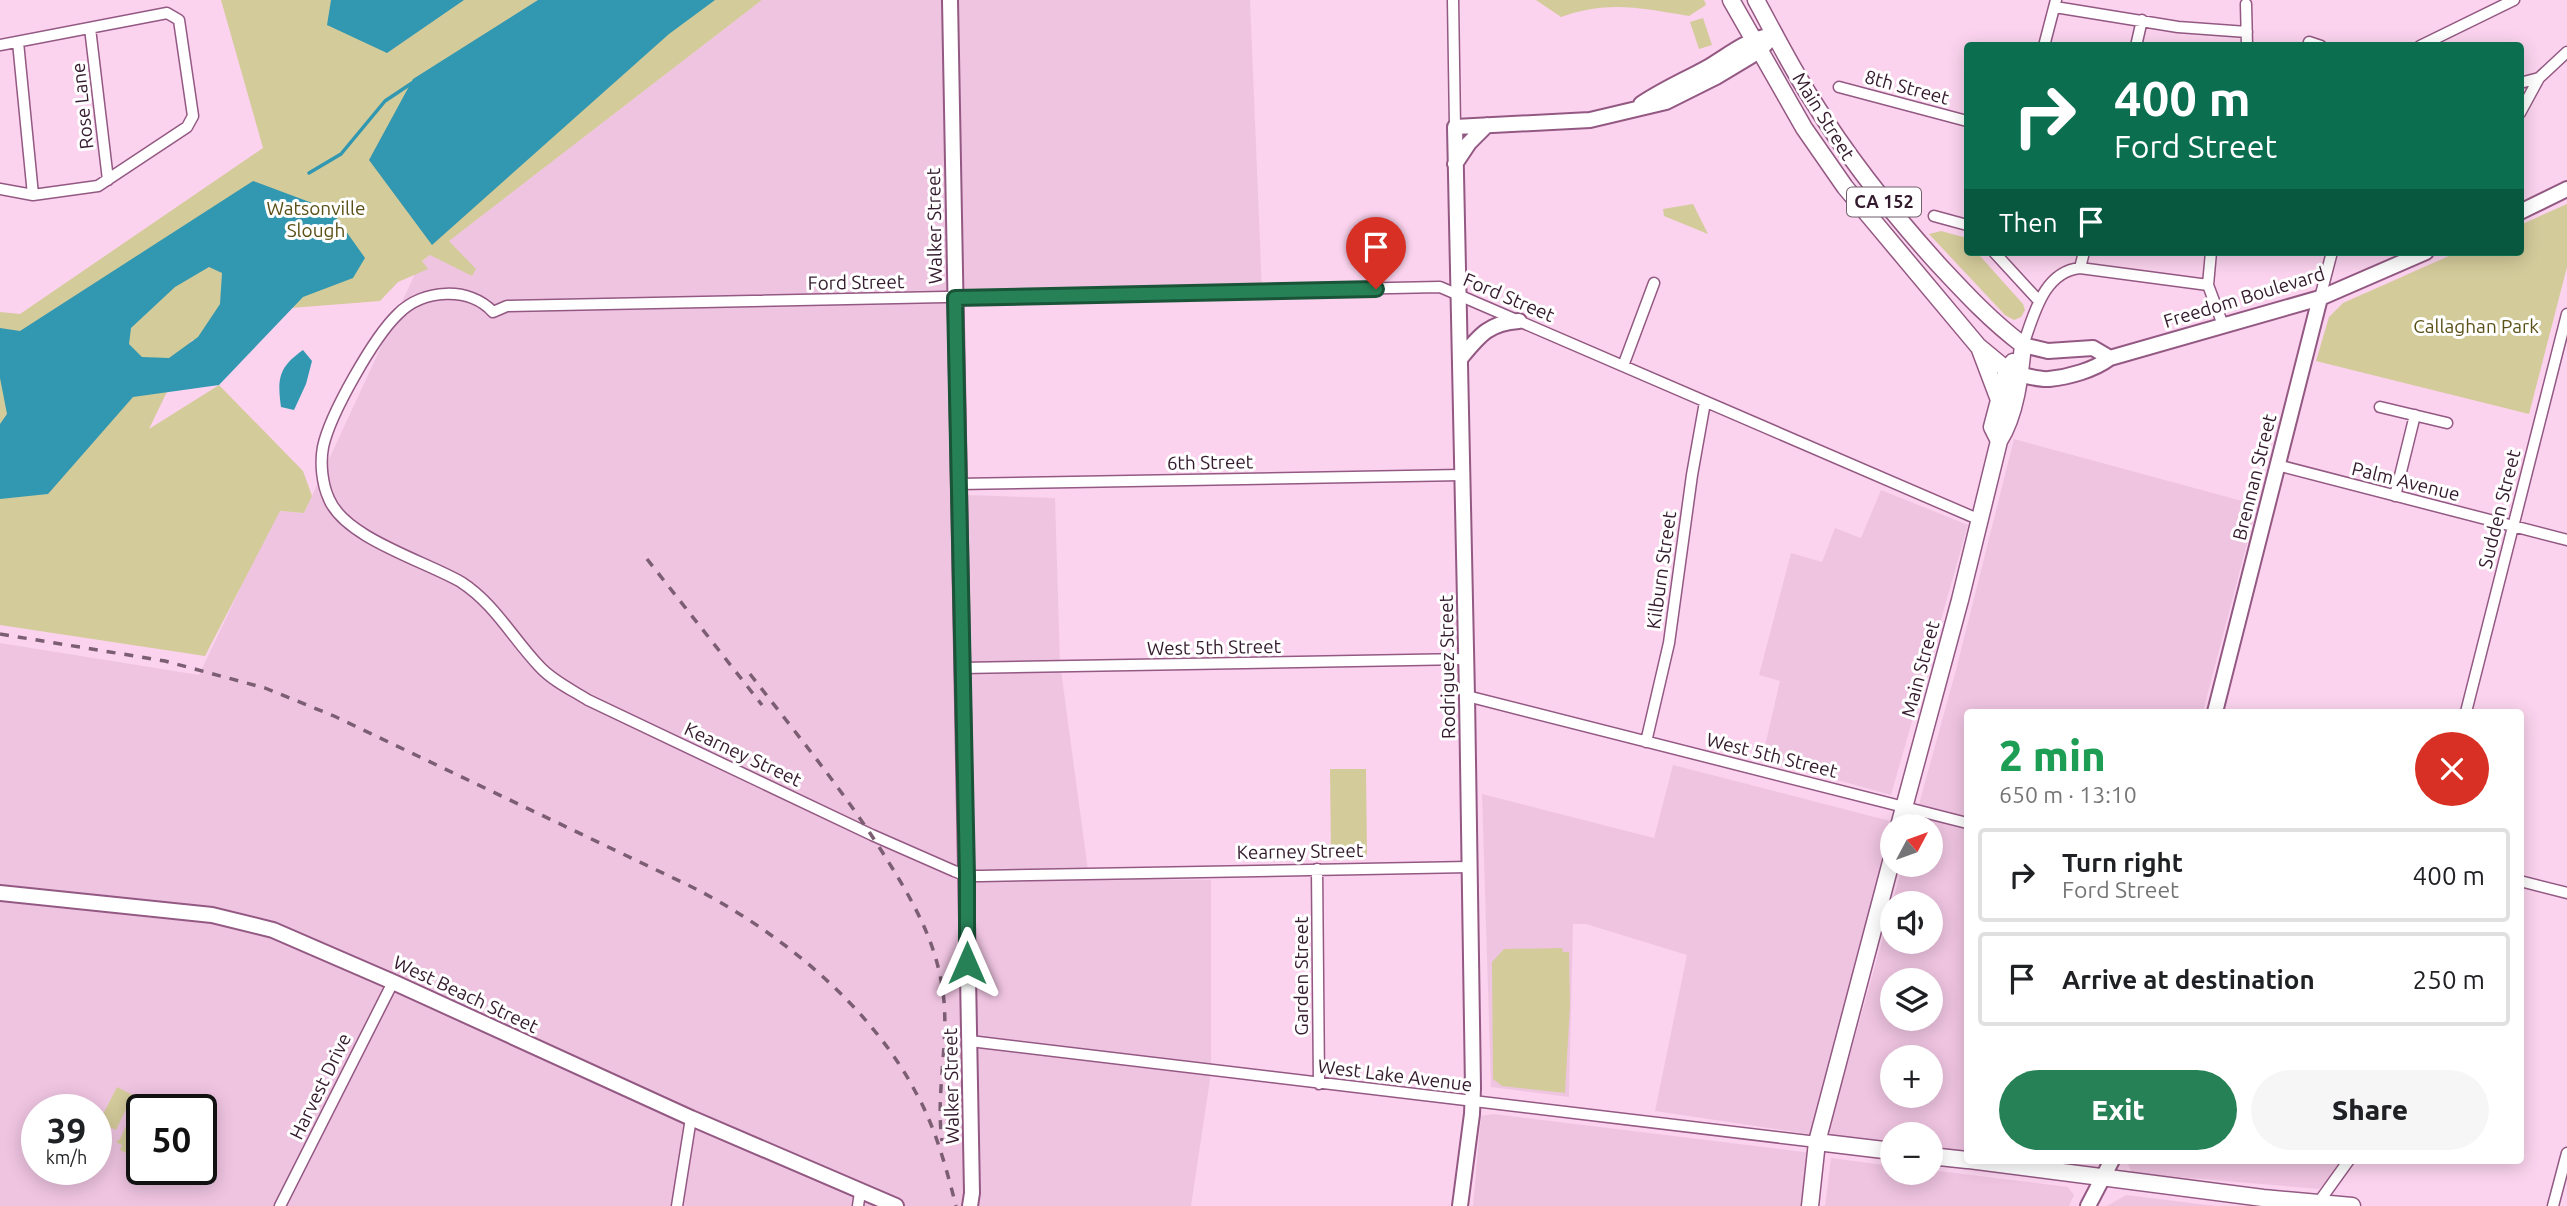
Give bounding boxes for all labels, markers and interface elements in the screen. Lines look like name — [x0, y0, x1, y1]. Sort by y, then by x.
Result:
street label: Rose Lane — [67, 62, 97, 150]
street label: 8th Street — [1862, 65, 1952, 109]
street label: Main Street — [1788, 68, 1860, 164]
icon: right — [1999, 70, 2090, 161]
text: 400 m — [2114, 70, 2251, 125]
text: Ford Street — [2114, 128, 2277, 164]
street label: Walker Street — [922, 167, 946, 284]
road number: CA 152 — [1847, 188, 1921, 216]
park label: Watsonville Slough — [267, 197, 365, 241]
icon: arrive — [2072, 203, 2110, 241]
text: Then — [1999, 208, 2058, 237]
pin — [1346, 217, 1406, 289]
icon: arrive — [1357, 228, 1395, 266]
street label: Freedom Boulevard — [2161, 262, 2327, 332]
street label: Ford Street — [1460, 268, 1558, 326]
street label: Ford Street — [807, 270, 905, 294]
park label: Callaghan Park — [2413, 315, 2539, 337]
street label: Brennan Street — [2228, 411, 2280, 542]
street label: Sudden Street — [2474, 447, 2525, 571]
street label: 6th Street — [1167, 450, 1254, 474]
street label: Palm Avenue — [2350, 457, 2462, 505]
street label: Kilburn Street — [1642, 509, 1680, 630]
street label: Rodriguez Street — [1435, 594, 1459, 739]
street label: Main Street — [1897, 618, 1944, 720]
street label: West 5th Street — [1147, 635, 1282, 659]
street label: Kearney Street — [681, 717, 806, 791]
street label: West 5th Street — [1704, 728, 1840, 782]
text: 2 min — [1999, 732, 2106, 779]
button: close — [2415, 732, 2489, 806]
text: 650 m · 13:10 — [1999, 782, 2137, 807]
north arrow — [1880, 814, 1942, 877]
map controls — [1880, 814, 1943, 1185]
street label: Kearney Street — [1236, 839, 1364, 863]
text: Turn right — [2062, 848, 2183, 877]
icon: right — [2003, 856, 2041, 894]
text: 400 m — [2413, 861, 2485, 890]
text: Ford Street — [2062, 877, 2179, 902]
button: sound — [1880, 891, 1943, 954]
street label: Garden Street — [1290, 916, 1312, 1036]
position arrow — [930, 926, 1004, 1000]
street label: West Beach Street — [390, 951, 542, 1037]
icon: arrive — [2003, 960, 2041, 998]
text: Arrive at destination — [2062, 965, 2315, 994]
text: 250 m — [2413, 965, 2485, 994]
button: layers — [1880, 968, 1943, 1031]
street label: Walker Street — [939, 1027, 963, 1144]
street label: Harvest Drive — [285, 1029, 355, 1143]
button: + — [1880, 1045, 1943, 1108]
street label: West Lake Avenue — [1317, 1055, 1473, 1095]
button: Exit — [1999, 1070, 2237, 1150]
button: Share — [2251, 1070, 2489, 1150]
speed limit sign: 50 — [126, 1094, 217, 1185]
text: 39 — [47, 1110, 86, 1150]
button: − — [1880, 1122, 1943, 1185]
text: km/h — [46, 1147, 87, 1167]

